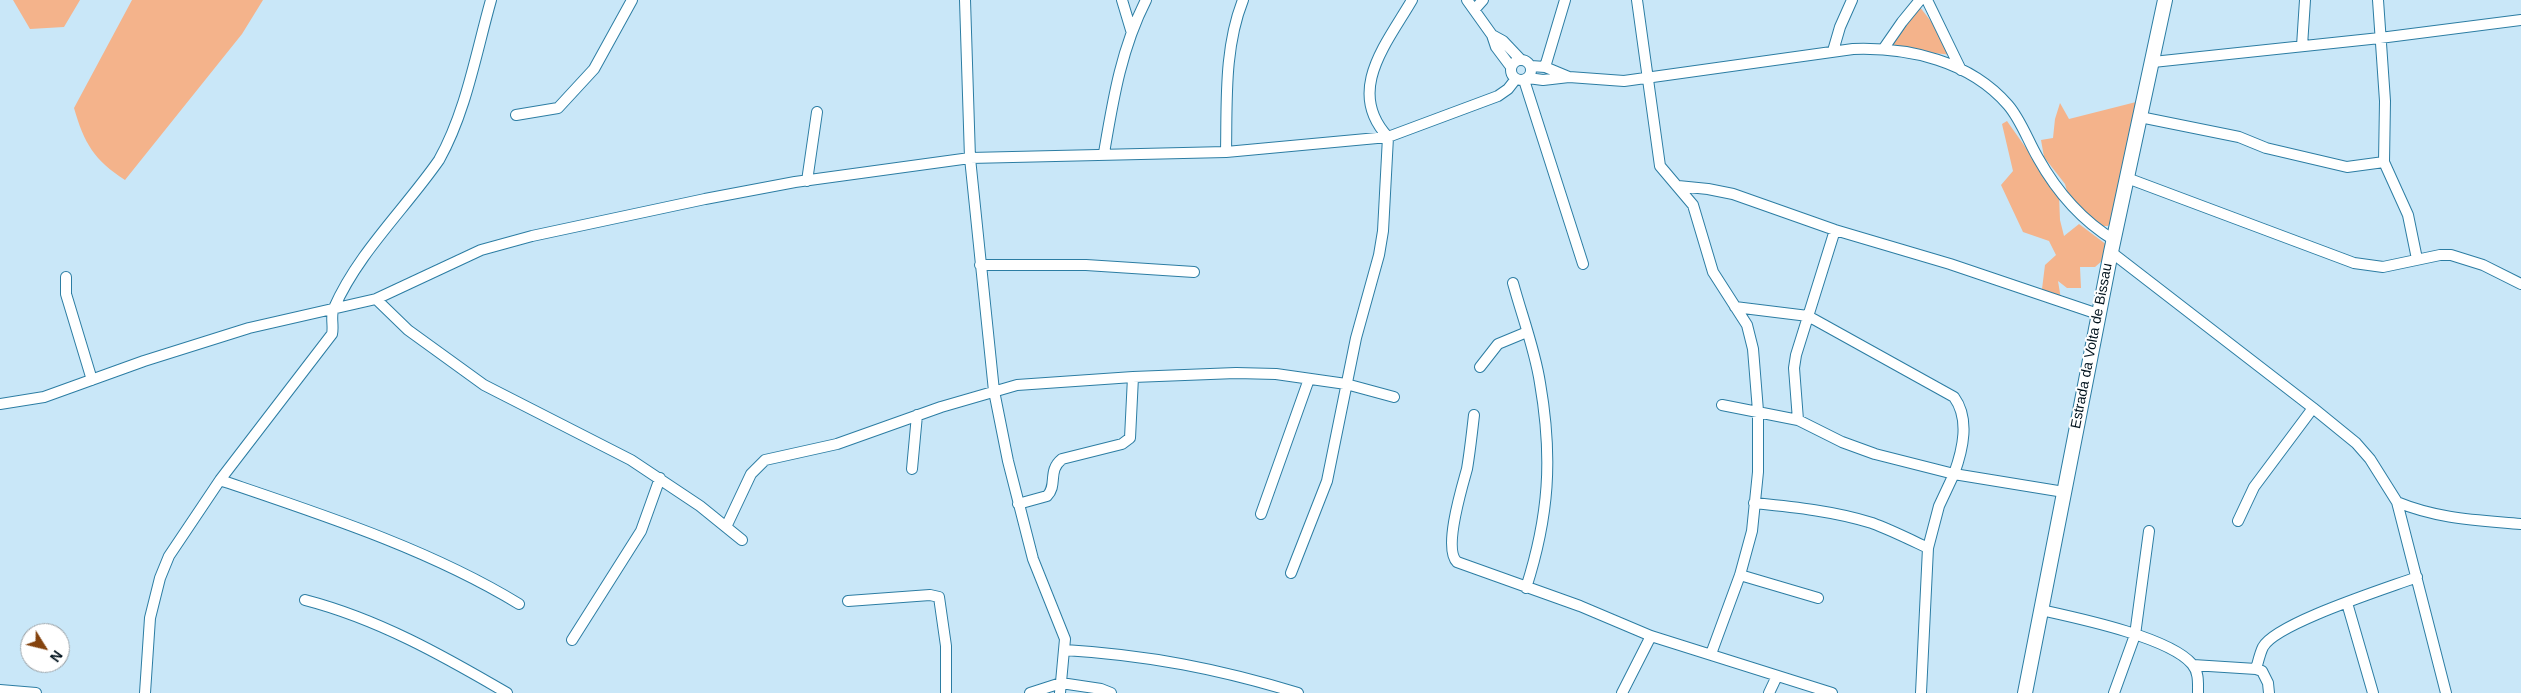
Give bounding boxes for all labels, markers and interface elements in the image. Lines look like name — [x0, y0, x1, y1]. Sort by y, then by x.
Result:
street label: Estrada da Volta de Bissau — [2068, 262, 2116, 430]
north arrow — [20, 623, 70, 673]
text: N — [47, 647, 66, 665]

